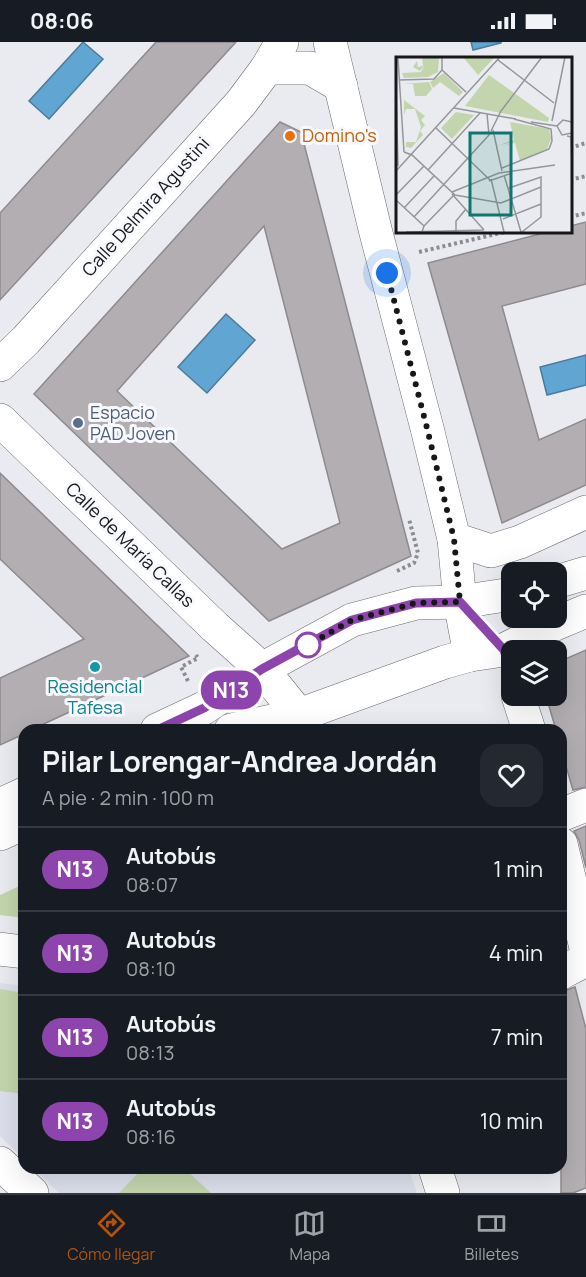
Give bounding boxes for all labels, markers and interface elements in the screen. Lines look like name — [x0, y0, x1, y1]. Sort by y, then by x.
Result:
text: 08:06 — [30, 6, 94, 36]
inset map — [396, 57, 571, 232]
place label: Domino's — [302, 123, 377, 147]
marker: Domino's — [283, 129, 297, 143]
street label: Calle Delmira Agustini — [76, 131, 214, 281]
your location — [372, 258, 402, 288]
place label: Espacio PAD Joven — [90, 400, 175, 445]
marker: Espacio PAD Joven — [71, 416, 85, 430]
street label: Calle de María Callas — [61, 476, 200, 612]
map controls — [501, 562, 567, 706]
button: locate — [501, 562, 567, 628]
unlabelled marker — [295, 632, 321, 658]
button: layers — [501, 640, 567, 706]
marker: Residencial Tafesa — [88, 660, 102, 674]
line badge: N13 — [196, 670, 266, 710]
place label: Residencial Tafesa — [47, 674, 143, 719]
text: N13 — [213, 676, 249, 704]
text: Pilar Lorengar-Andrea Jordán — [42, 742, 437, 780]
button: heart — [480, 744, 543, 807]
text: A pie · 2 min · 100 m — [42, 784, 214, 811]
text: Autobús — [126, 841, 216, 871]
text: 1 min — [493, 854, 543, 884]
text: N13 — [57, 855, 93, 883]
text: 08:07 — [126, 871, 178, 898]
text: Autobús — [126, 925, 216, 955]
text: 4 min — [489, 938, 543, 968]
text: N13 — [57, 939, 93, 967]
text: 08:10 — [126, 955, 176, 982]
text: Autobús — [126, 1009, 216, 1039]
text: 7 min — [491, 1022, 543, 1052]
text: N13 — [57, 1023, 93, 1051]
text: 08:13 — [126, 1039, 175, 1066]
text: Autobús — [126, 1093, 216, 1123]
text: 10 min — [480, 1106, 543, 1136]
text: N13 — [57, 1107, 93, 1135]
text: 08:16 — [126, 1123, 176, 1150]
tab: Cómo llegar — [67, 1207, 155, 1265]
tab: Mapa — [290, 1207, 330, 1265]
tab: Billetes — [465, 1207, 519, 1265]

